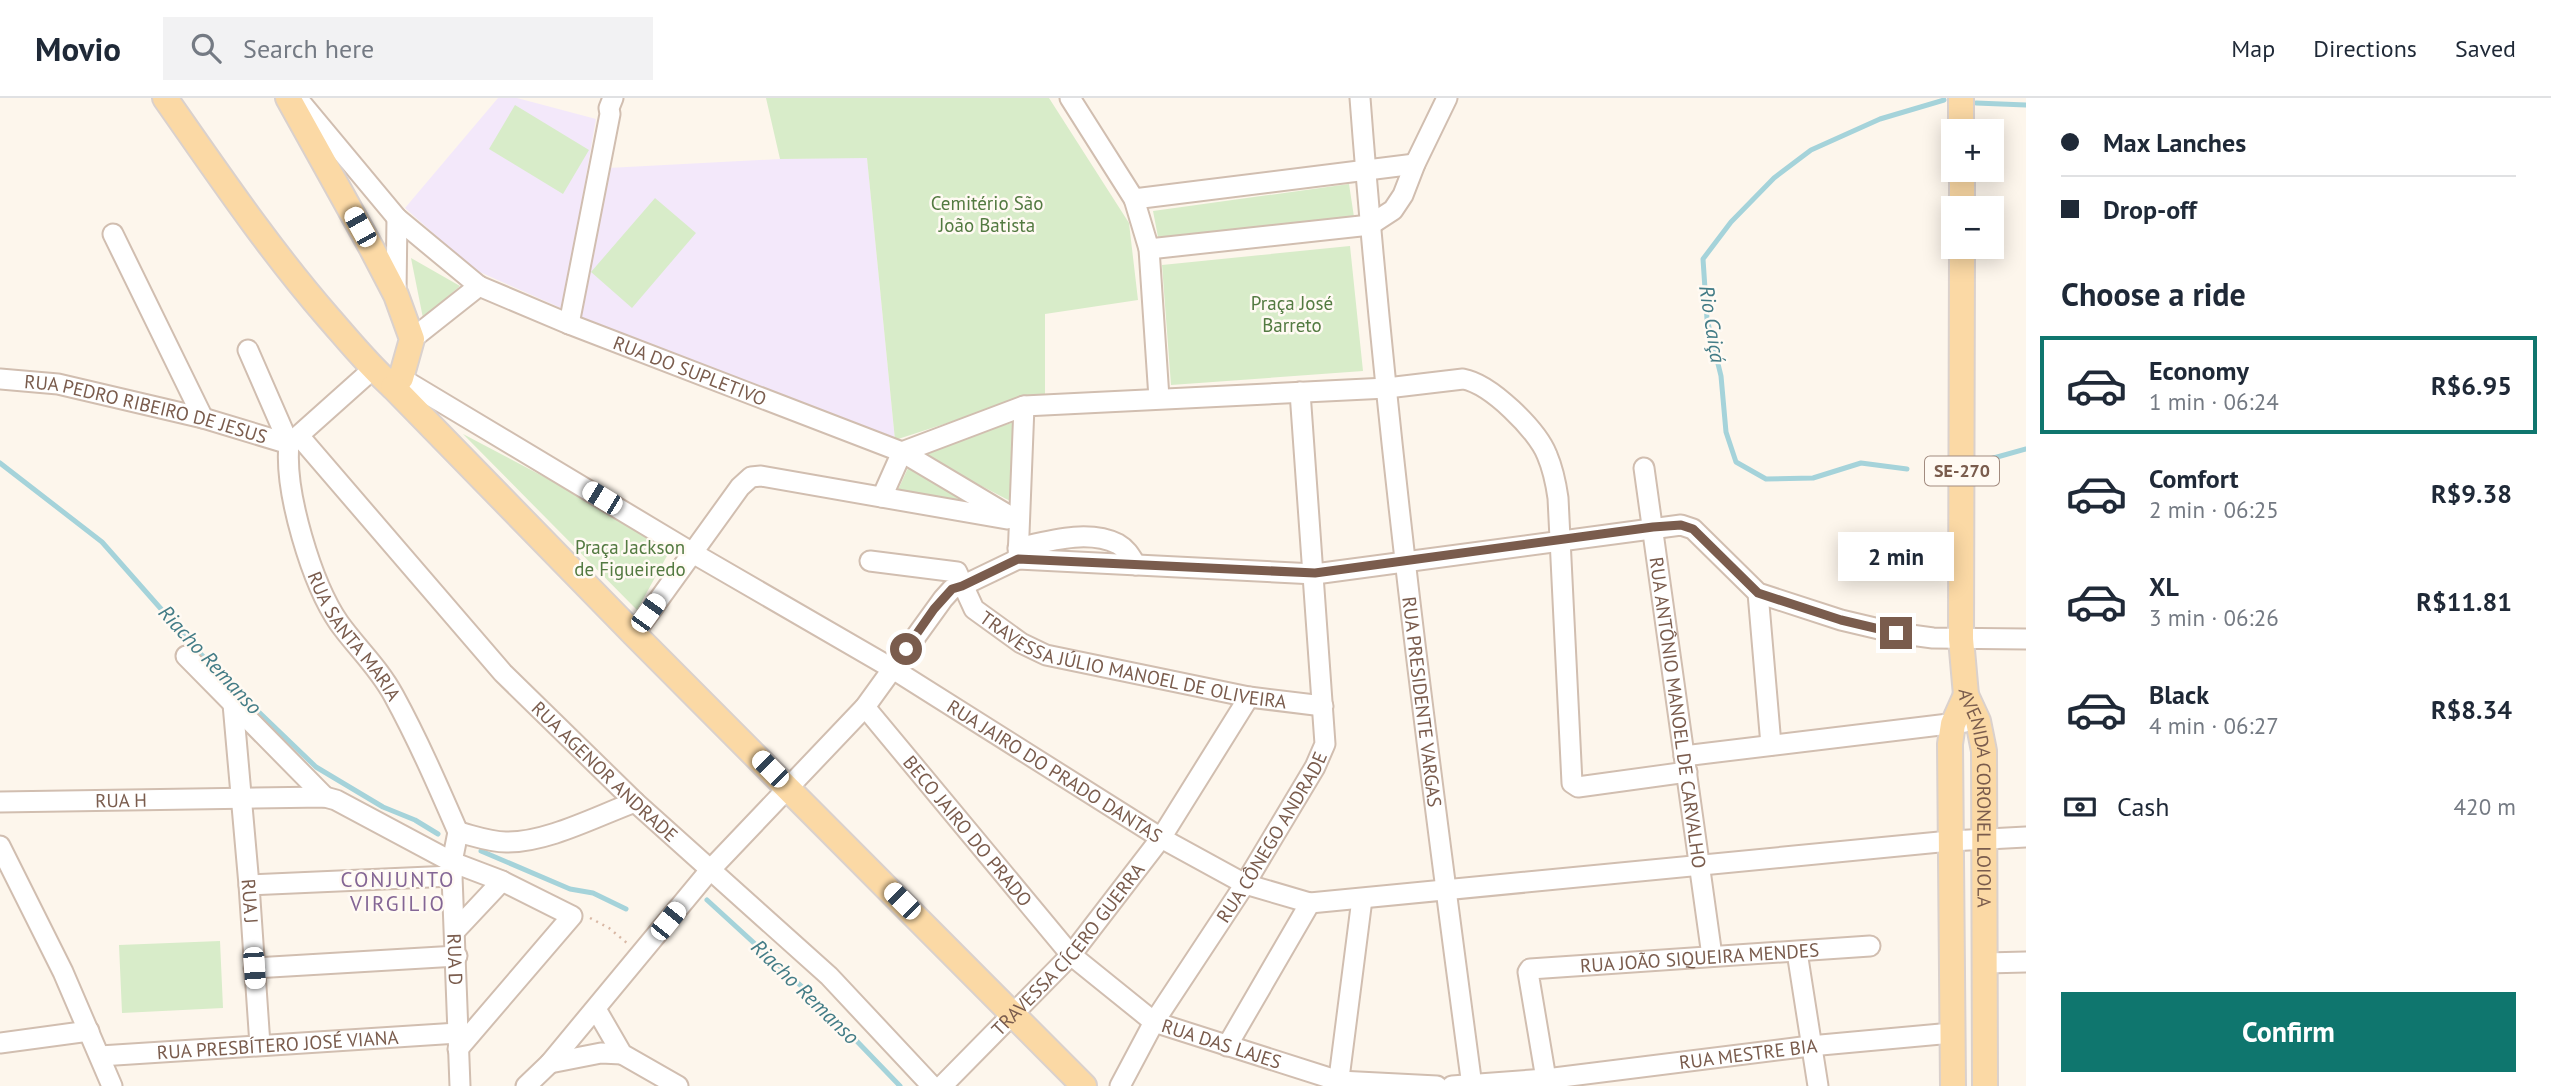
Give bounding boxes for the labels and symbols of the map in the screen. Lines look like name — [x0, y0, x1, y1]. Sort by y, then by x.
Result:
park label: Cemitério São João Batista — [931, 191, 1043, 237]
car — [341, 204, 380, 250]
water label: Rio Caiçá — [1693, 283, 1732, 365]
park label: Praça José Barreto — [1251, 291, 1333, 337]
street label: RUA DO SUPLETIVO — [610, 330, 770, 411]
street label: RUA PEDRO RIBEIRO DE JESUS — [23, 369, 270, 449]
road number: SE-270 — [1925, 456, 1999, 486]
car — [579, 478, 626, 518]
callout: 2 min — [1838, 532, 1954, 580]
park label: Praça Jackson de Figueiredo — [574, 535, 686, 581]
street label: RUA ANTÔNIO MANOEL DE CARVALHO — [1645, 555, 1712, 870]
street label: RUA SANTA MARIA — [303, 568, 406, 705]
car — [628, 590, 669, 636]
street label: RUA PRESIDENTE VARGAS — [1397, 595, 1447, 808]
water label: Riacho Remanso — [153, 599, 268, 720]
street label: TRAVESSA JÚLIO MANOEL DE OLIVEIRA — [975, 605, 1288, 713]
route end — [1880, 617, 1912, 649]
route start — [890, 633, 922, 665]
street label: AVENIDA CORONEL LOIOLA — [1953, 688, 1996, 908]
street label: RUA JAIRO DO PRADO DANTAS — [943, 694, 1167, 848]
street label: RUA AGENOR ANDRADE — [527, 696, 683, 847]
car — [748, 747, 793, 791]
street label: RUA CÔNEGO ANDRADE — [1211, 748, 1332, 927]
street label: BECO JAIRO DO PRADO — [898, 750, 1037, 911]
street label: RUA H — [95, 788, 147, 813]
street label: TRAVESSA CÍCERO GUERRA — [986, 858, 1149, 1041]
district label: CONJUNTO VIRGILIO — [341, 866, 455, 917]
street label: RUA J — [237, 878, 264, 924]
car — [880, 879, 925, 923]
car — [647, 898, 690, 944]
street label: RUA D — [442, 933, 468, 986]
water label: Riacho Remanso — [746, 933, 865, 1050]
street label: RUA JOÃO SIQUEIRA MENDES — [1579, 937, 1820, 978]
car — [243, 946, 266, 990]
street label: RUA DAS LAJES — [1159, 1013, 1284, 1074]
street label: RUA PRESBÍTERO JOSÉ VIANA — [156, 1025, 399, 1064]
street label: RUA MESTRE BIA — [1678, 1033, 1818, 1074]

